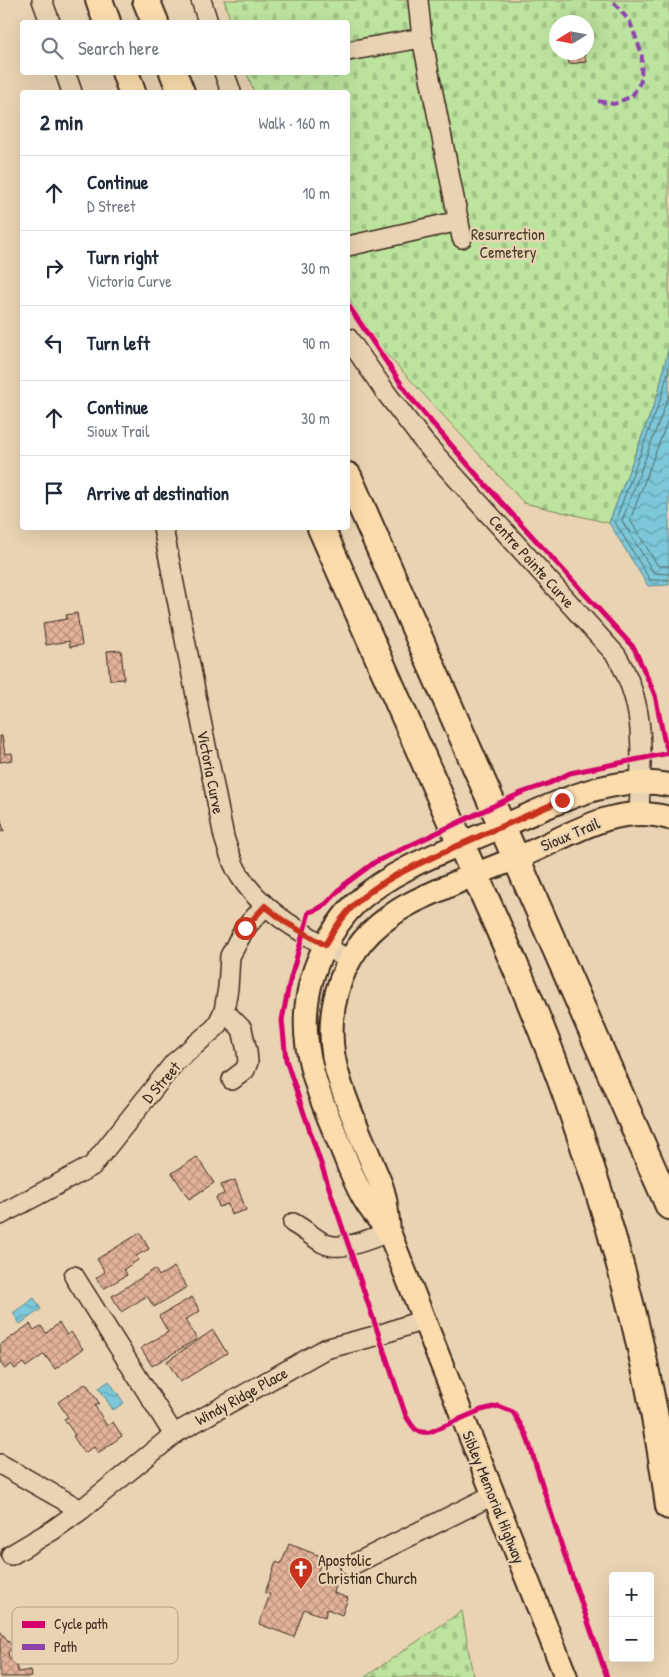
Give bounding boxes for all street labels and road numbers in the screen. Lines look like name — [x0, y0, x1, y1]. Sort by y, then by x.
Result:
street label: Centre Pointe Curve — [484, 510, 580, 613]
street label: Victoria Curve — [192, 728, 230, 816]
street label: Sioux Trail — [537, 811, 604, 856]
street label: D Street — [137, 1056, 186, 1108]
street label: Windy Ridge Place — [191, 1361, 292, 1430]
street label: Sibley Memorial Highway — [457, 1427, 531, 1567]

